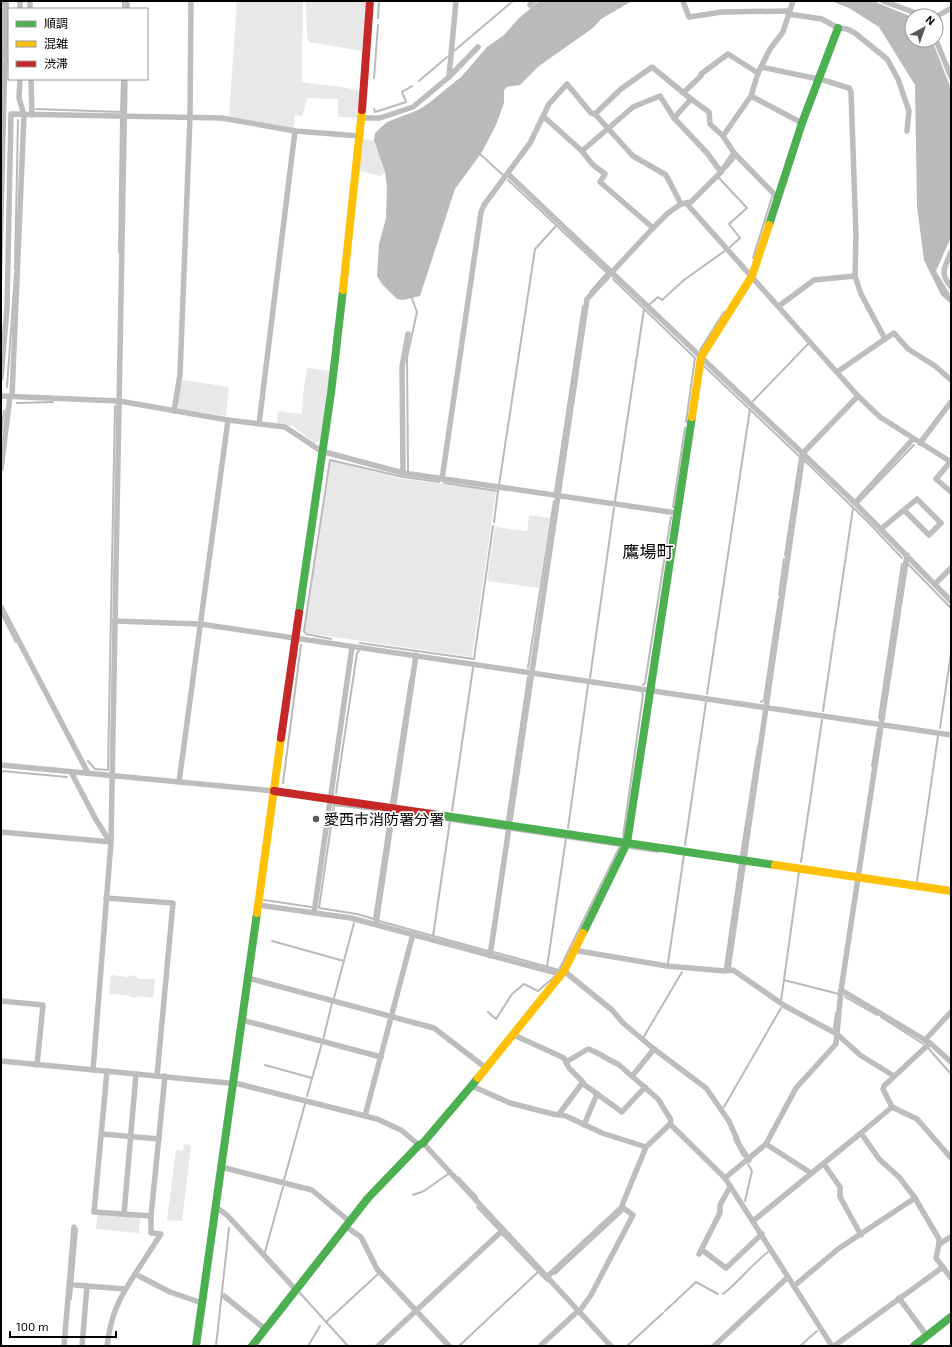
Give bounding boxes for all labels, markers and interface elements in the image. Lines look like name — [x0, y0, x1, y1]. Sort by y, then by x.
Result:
legend — [8, 8, 148, 80]
north arrow — [904, 8, 944, 48]
text: N — [924, 12, 938, 28]
text: 順調 — [44, 16, 68, 30]
text: 混雑 — [44, 36, 68, 50]
text: 渋滞 — [44, 56, 68, 70]
district label: 鷹場町 — [623, 541, 674, 561]
place label: 愛西市消防署分署 — [324, 810, 444, 828]
marker: 愛西市消防署分署 — [311, 814, 321, 824]
scale bar — [10, 1313, 116, 1339]
text: 100 m — [16, 1319, 48, 1333]

